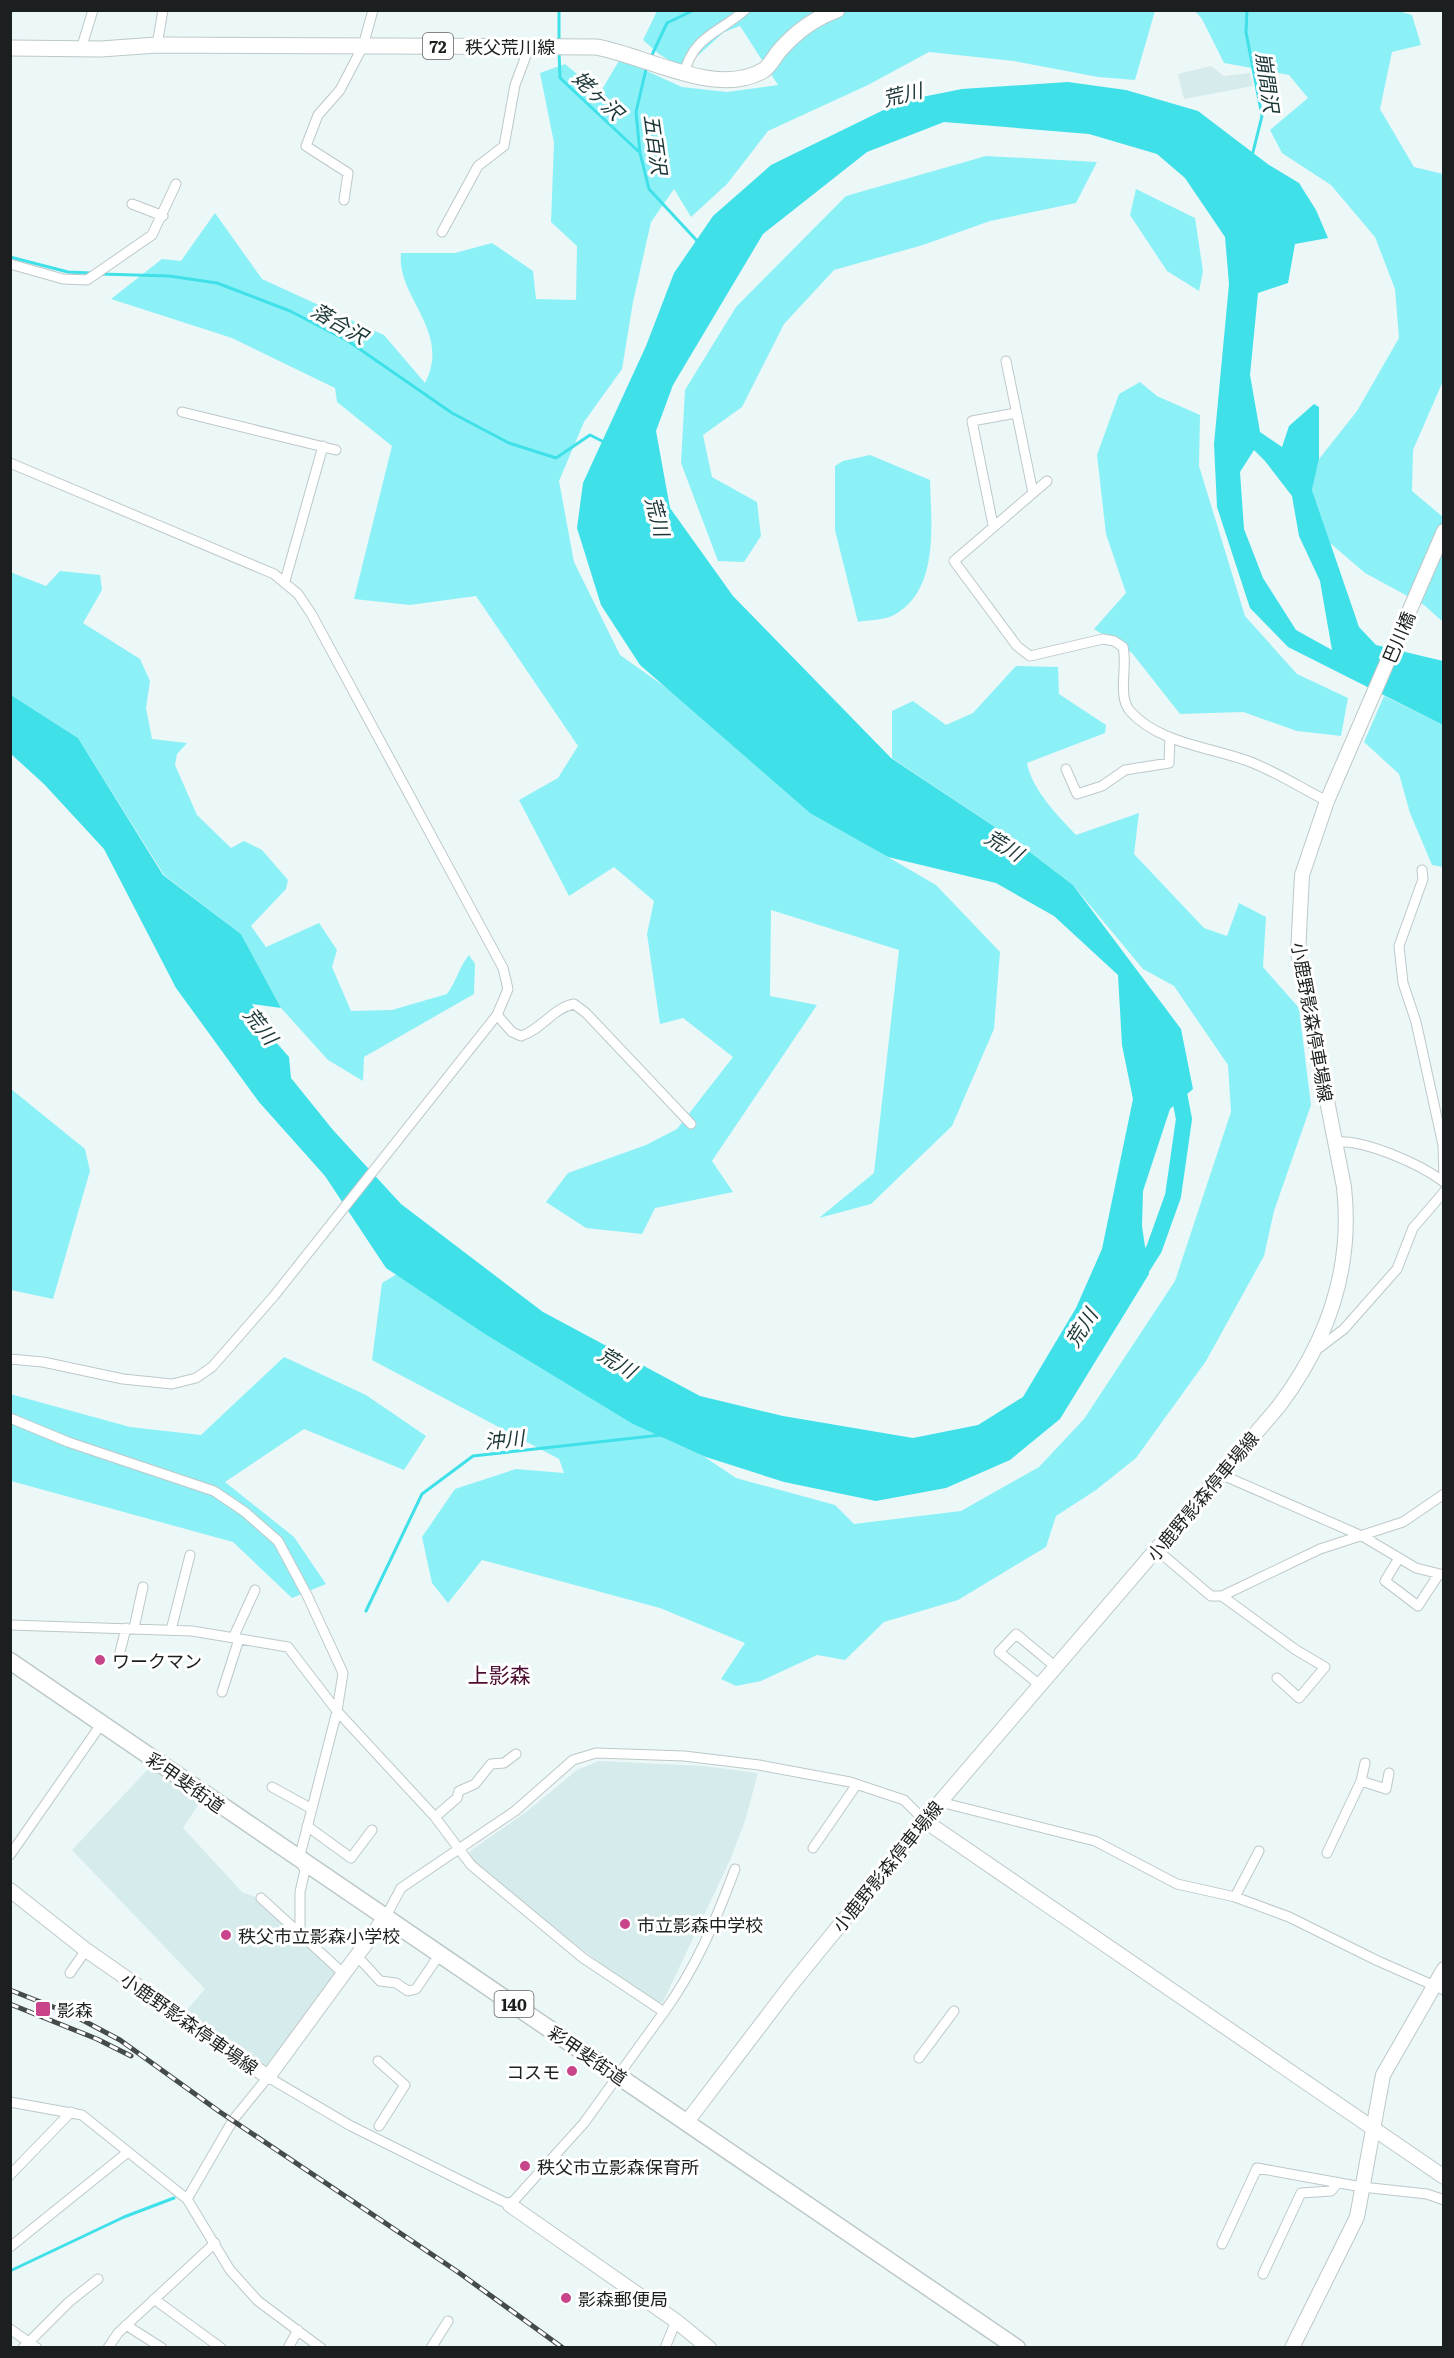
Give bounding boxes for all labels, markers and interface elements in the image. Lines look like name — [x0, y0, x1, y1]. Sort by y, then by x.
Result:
road number: 72 — [423, 33, 453, 59]
street label: 秩父荒川線 — [465, 33, 555, 60]
water label: 崩間沢 — [1250, 50, 1288, 117]
water label: 姥ヶ沢 — [567, 62, 633, 128]
water label: 荒川 — [879, 73, 927, 112]
water label: 五百沢 — [638, 112, 676, 179]
water label: 落合沢 — [307, 294, 376, 351]
water label: 荒川 — [639, 493, 679, 541]
street label: 巴川橋 — [1375, 607, 1421, 667]
water label: 荒川 — [980, 821, 1032, 868]
street label: 小鹿野影森停車場線 — [1286, 940, 1340, 1104]
water label: 荒川 — [238, 1000, 287, 1052]
water label: 荒川 — [1057, 1300, 1104, 1352]
water label: 荒川 — [593, 1338, 645, 1385]
water label: 沖川 — [483, 1421, 527, 1455]
street label: 小鹿野影森停車場線 — [1140, 1425, 1264, 1567]
place label: ワークマン — [112, 1647, 202, 1674]
marker: ワークマン — [93, 1653, 107, 1667]
district label: 上影森 — [468, 1658, 531, 1689]
street label: 彩甲斐街道 — [141, 1745, 231, 1819]
street label: 小鹿野影森停車場線 — [826, 1795, 948, 1937]
place label: 市立影森中学校 — [637, 1911, 763, 1938]
marker: 市立影森中学校 — [618, 1917, 632, 1931]
place label: 秩父市立影森小学校 — [238, 1922, 400, 1949]
marker: 秩父市立影森小学校 — [219, 1928, 233, 1942]
street label: 小鹿野影森停車場線 — [116, 1965, 264, 2081]
road number: 140 — [494, 1991, 534, 2017]
place label: 影森 — [57, 1996, 93, 2023]
marker: 影森 — [34, 2000, 52, 2018]
street label: 彩甲斐街道 — [543, 2019, 633, 2091]
place label: コスモ — [506, 2058, 560, 2085]
marker: コスモ — [565, 2064, 579, 2078]
place label: 秩父市立影森保育所 — [537, 2153, 699, 2180]
marker: 秩父市立影森保育所 — [518, 2159, 532, 2173]
place label: 影森郵便局 — [578, 2285, 668, 2312]
marker: 影森郵便局 — [559, 2291, 573, 2305]

